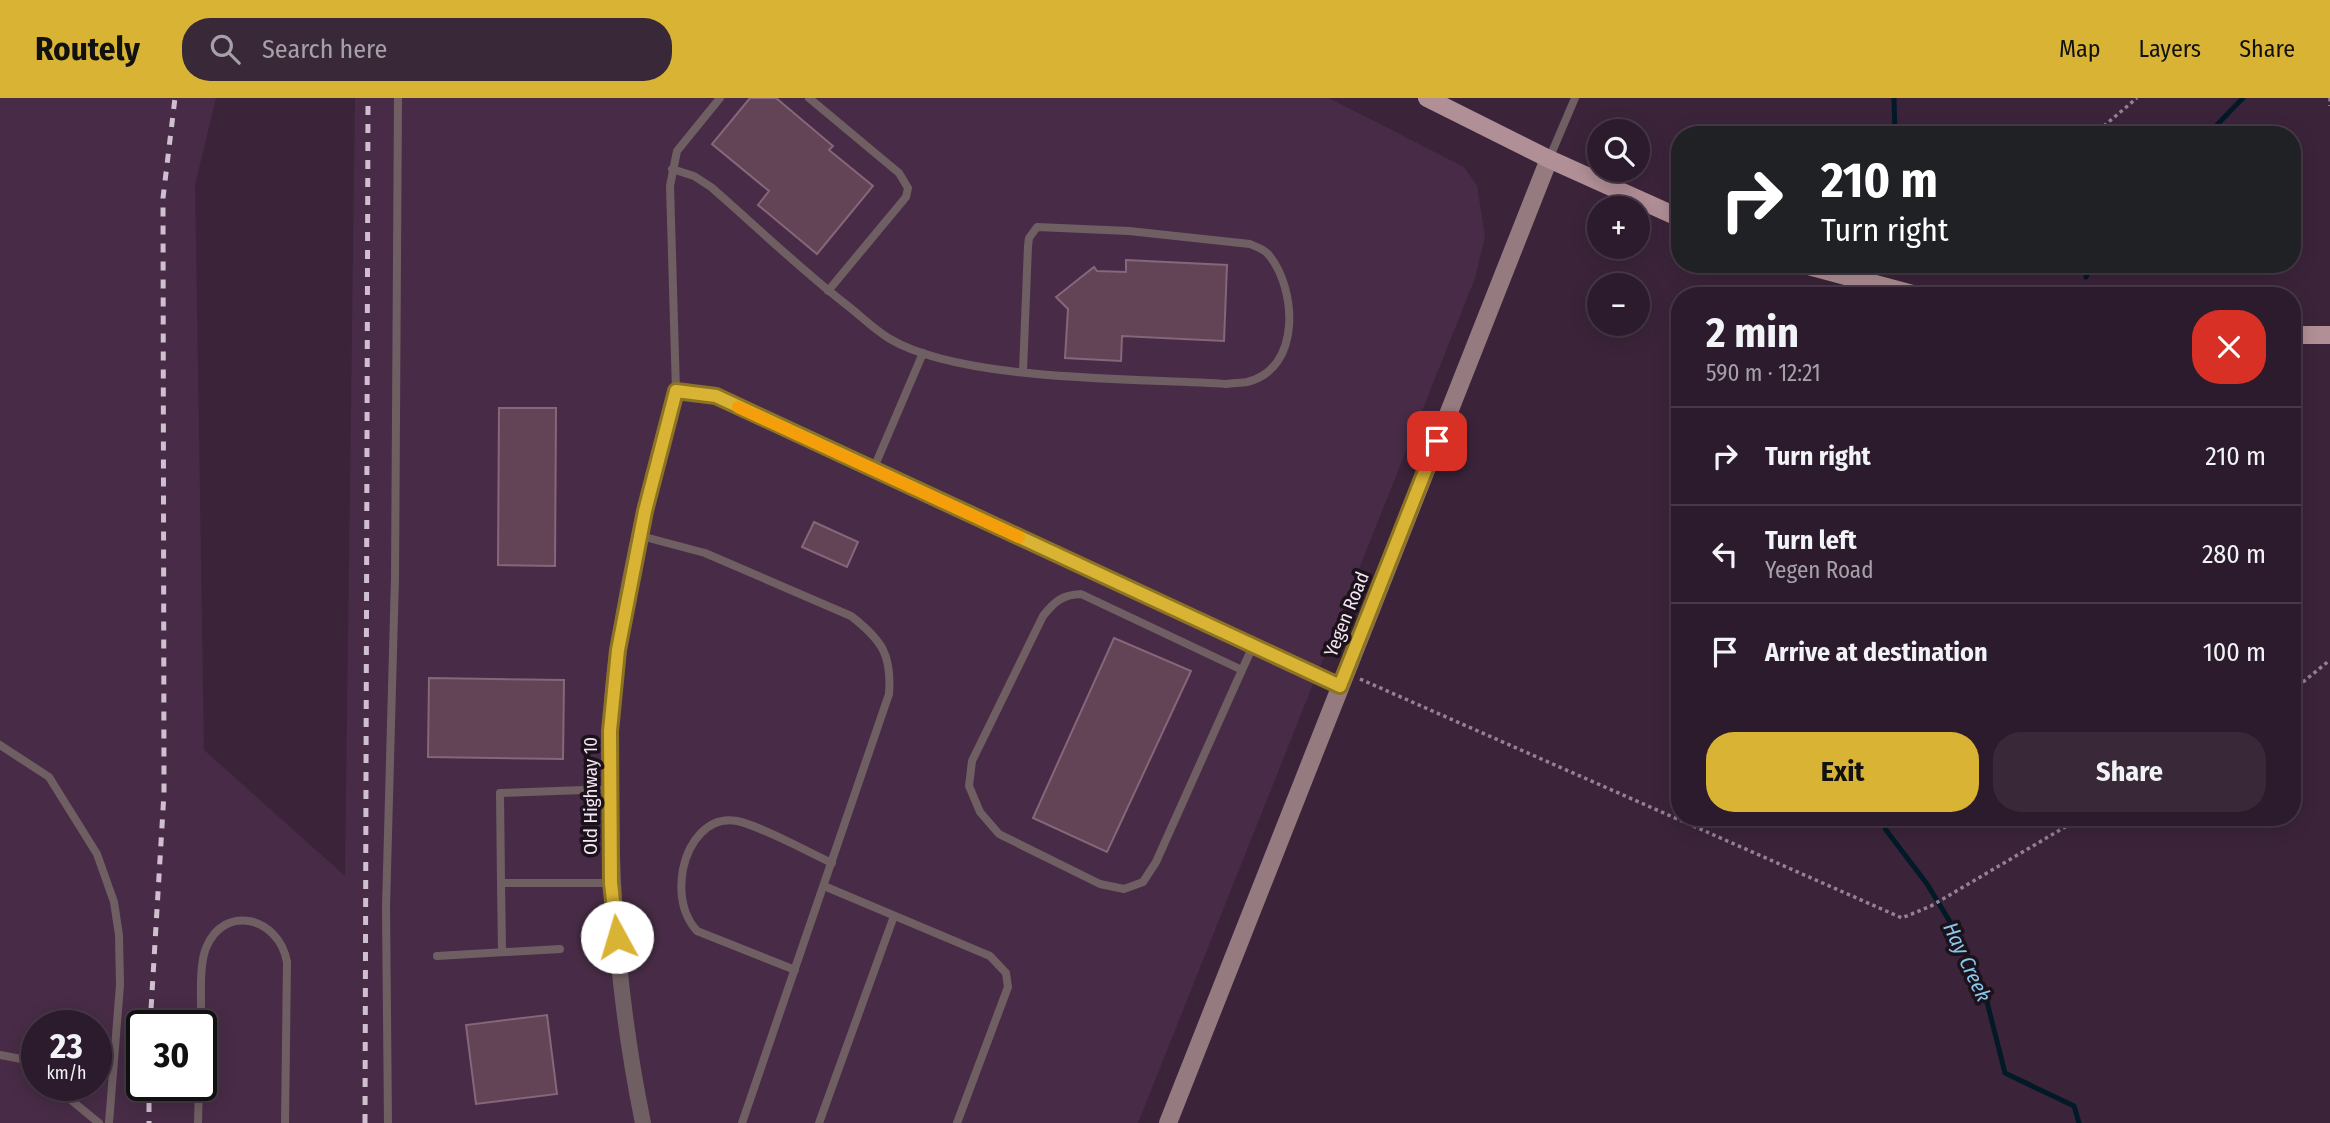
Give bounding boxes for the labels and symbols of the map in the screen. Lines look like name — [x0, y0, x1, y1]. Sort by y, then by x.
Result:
pin — [1407, 411, 1467, 471]
street label: Yegen Road — [1319, 568, 1374, 660]
street label: Old Highway 10 — [579, 737, 602, 855]
position arrow — [580, 900, 654, 974]
water label: Hay Creek — [1937, 918, 1997, 1006]
speed limit sign: 30 — [126, 1010, 217, 1101]

